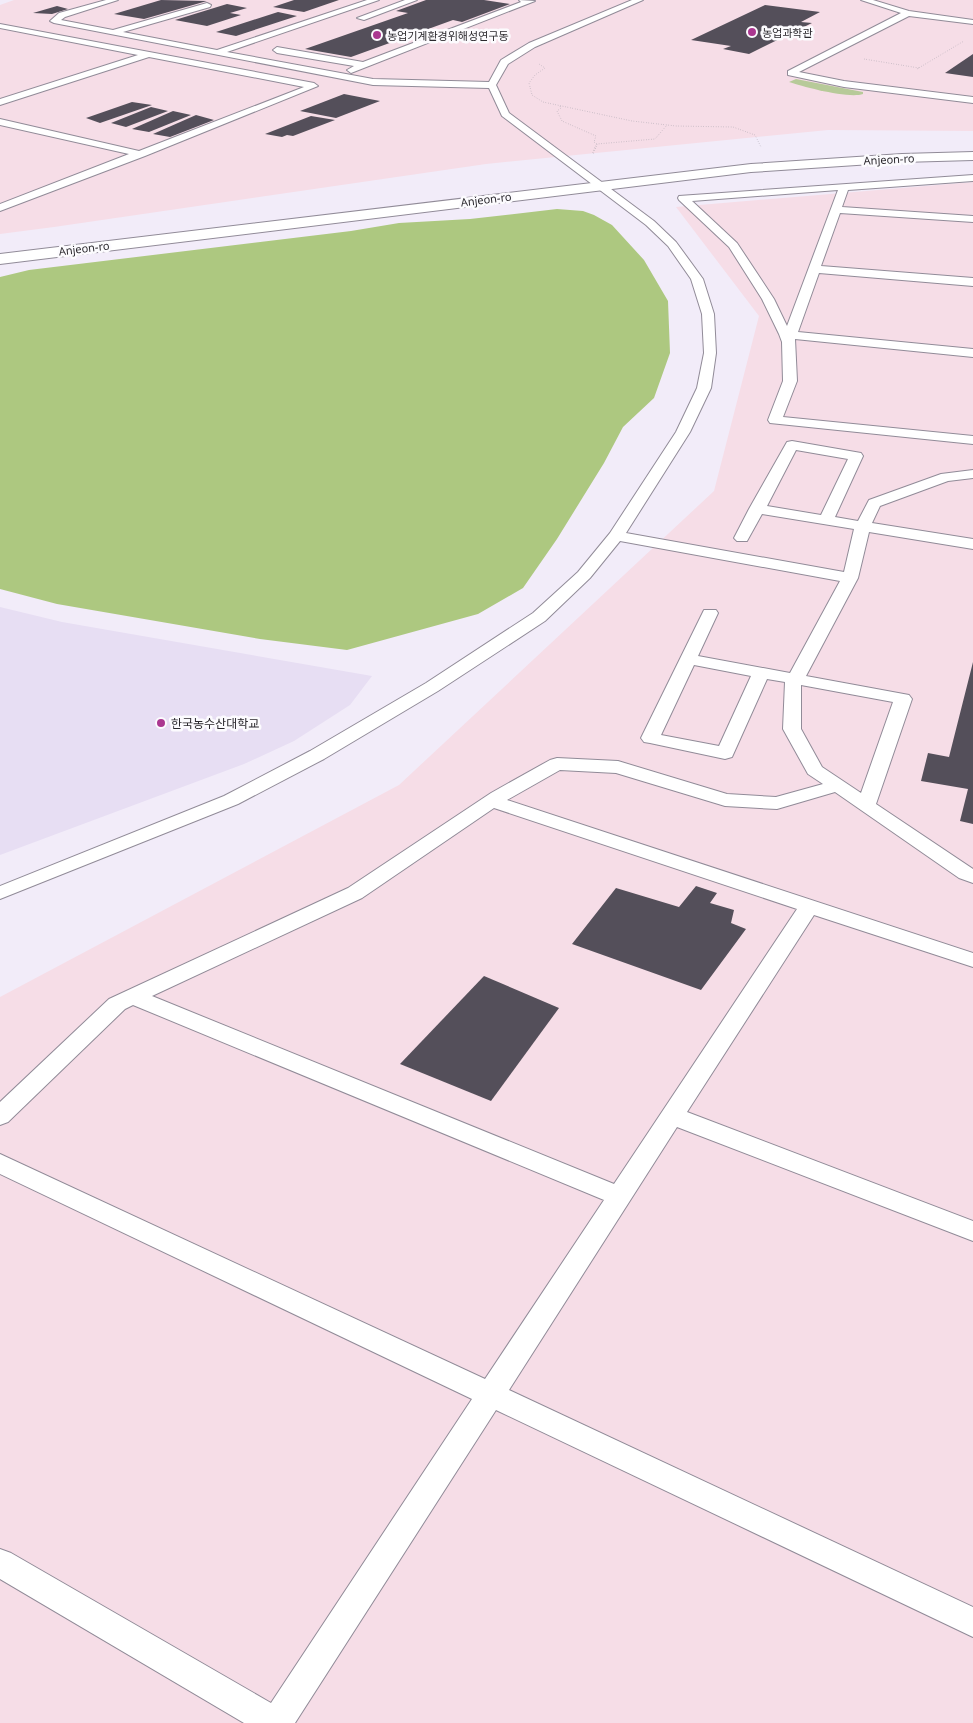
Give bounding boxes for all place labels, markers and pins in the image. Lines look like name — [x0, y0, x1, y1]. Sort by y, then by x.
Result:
place label: 농업과학관 — [762, 25, 813, 40]
marker: 농업과학관 — [746, 26, 758, 38]
place label: 농업기계환경위해성연구동 — [387, 28, 508, 43]
marker: 농업기계환경위해성연구동 — [371, 29, 383, 41]
place label: 한국농수산대학교 — [171, 715, 259, 732]
marker: 한국농수산대학교 — [155, 717, 167, 729]

